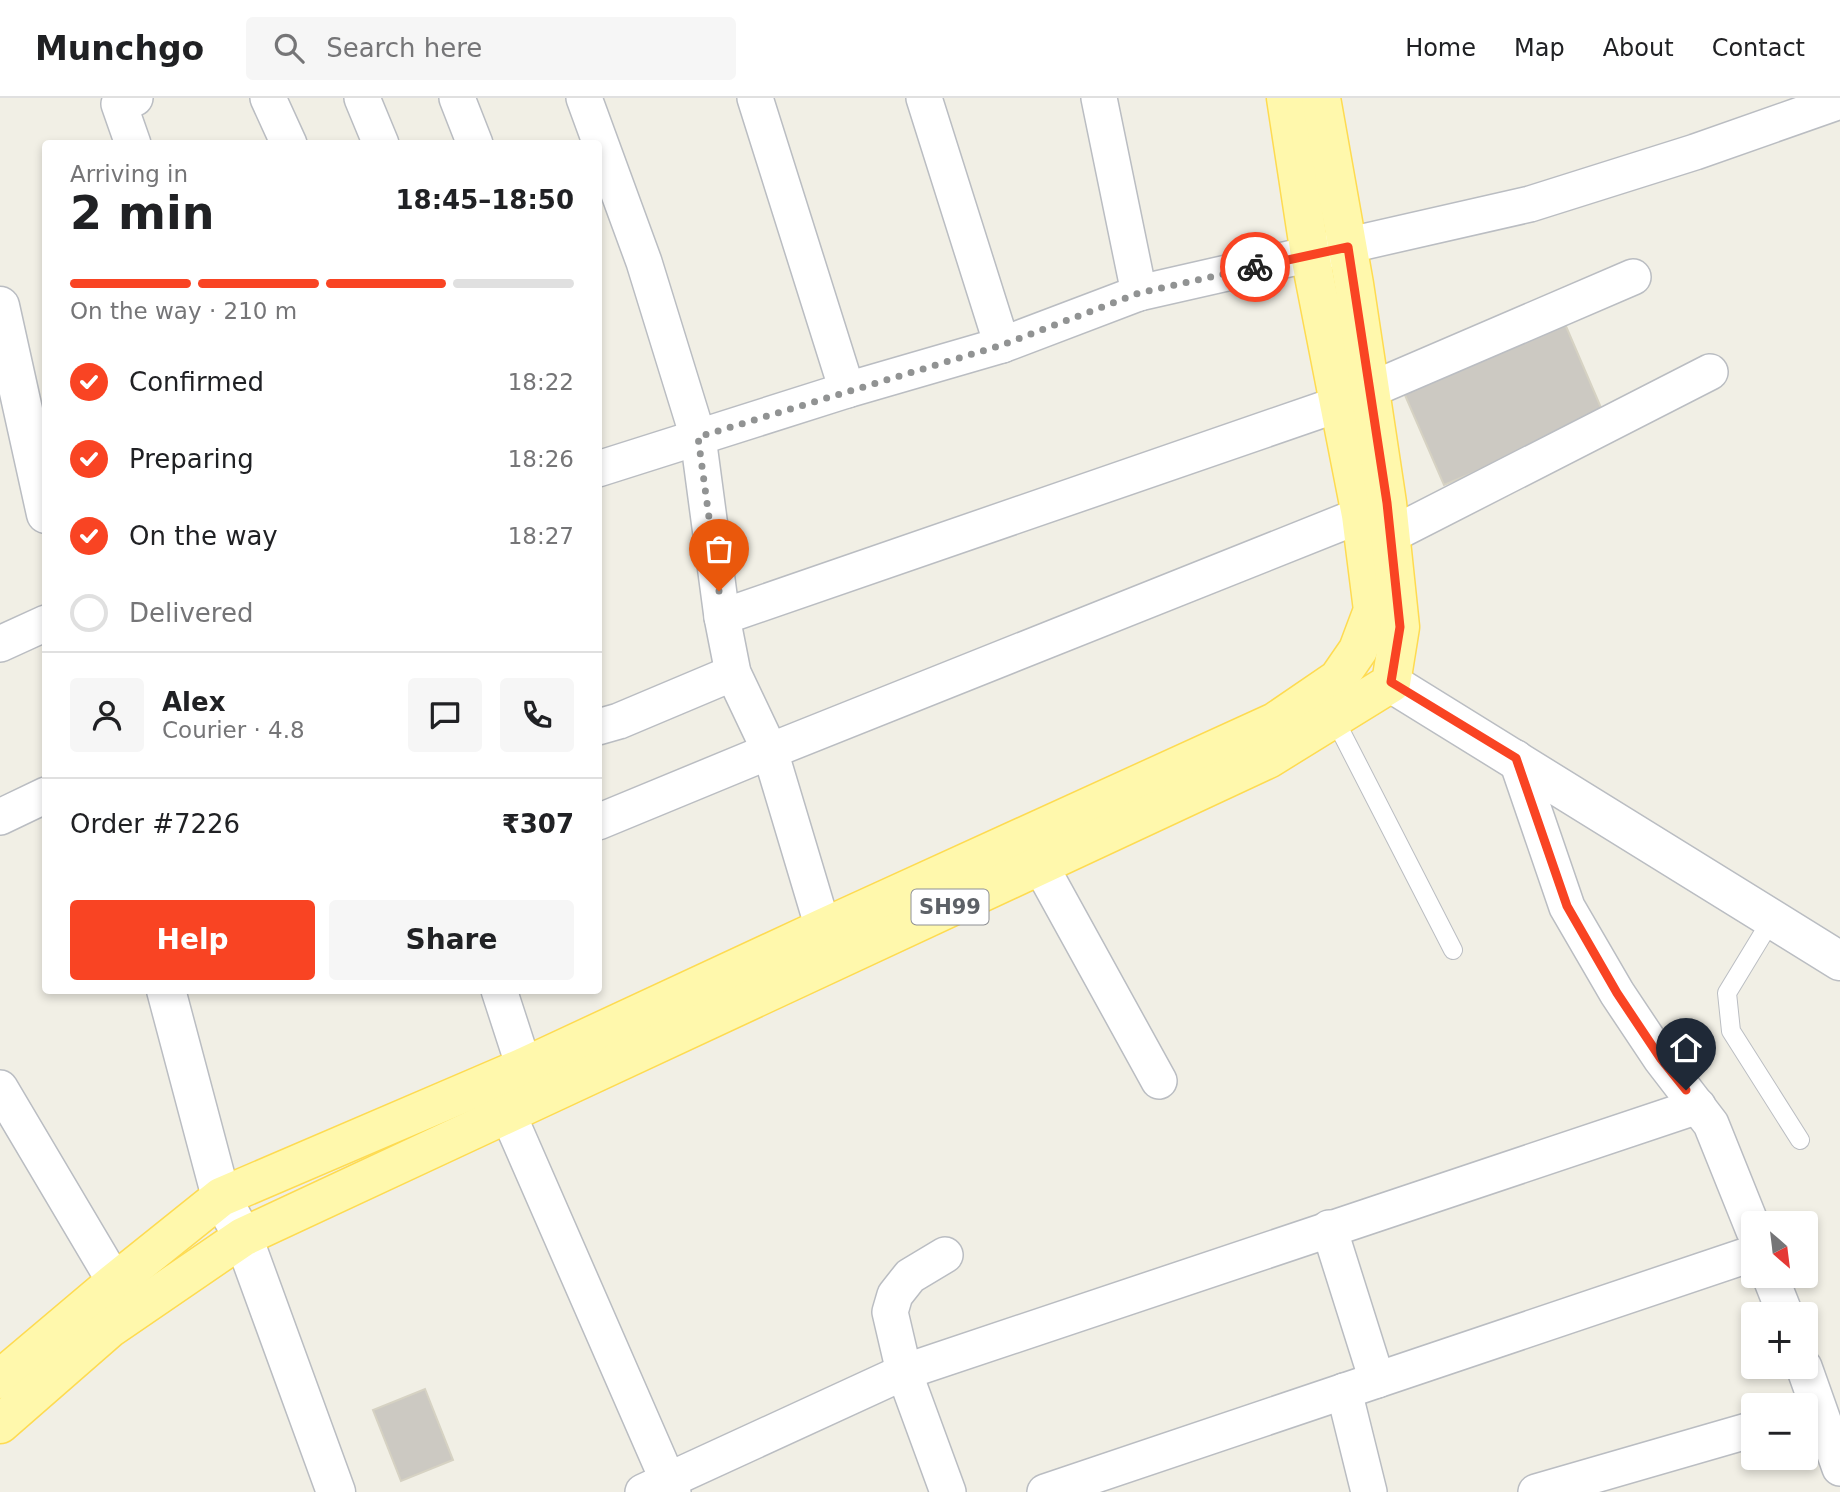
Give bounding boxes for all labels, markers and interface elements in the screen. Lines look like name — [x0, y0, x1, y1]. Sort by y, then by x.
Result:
search box — [246, 17, 736, 80]
text: Munchgo — [35, 29, 204, 68]
icon: search — [270, 29, 308, 67]
text: Search here — [326, 33, 482, 63]
text: Home — [1405, 34, 1476, 62]
text: Map — [1514, 34, 1565, 62]
text: About — [1603, 34, 1674, 62]
text: Contact — [1712, 34, 1805, 62]
text: Arriving in — [70, 161, 188, 187]
text: 18:45–18:50 — [395, 185, 574, 215]
text: 2 min — [70, 186, 214, 240]
courier — [1220, 232, 1290, 302]
icon: bike — [1236, 248, 1274, 286]
text: On the way · 210 m — [70, 298, 297, 324]
icon: check — [70, 363, 108, 401]
text: Confirmed — [129, 367, 264, 397]
text: 18:22 — [508, 369, 574, 395]
icon: check — [70, 440, 108, 478]
text: Preparing — [129, 444, 254, 474]
text: 18:26 — [508, 446, 574, 472]
icon: check — [70, 517, 108, 555]
pin — [689, 519, 749, 591]
text: On the way — [129, 521, 278, 551]
text: 18:27 — [508, 523, 574, 549]
icon: bag — [700, 530, 738, 568]
text: Delivered — [129, 598, 253, 628]
button: person — [70, 678, 144, 752]
button: chat — [408, 678, 482, 752]
button: phone — [500, 678, 574, 752]
text: Alex — [162, 687, 225, 717]
text: Courier · 4.8 — [162, 717, 305, 743]
text: Order #7226 — [70, 809, 240, 839]
text: ₹307 — [502, 809, 574, 839]
road number: SH99 — [912, 890, 988, 924]
button: Help — [70, 900, 315, 980]
button: Share — [329, 900, 574, 980]
pin — [1656, 1018, 1716, 1090]
icon: home — [1667, 1029, 1705, 1067]
north arrow — [1741, 1211, 1818, 1288]
map controls — [1741, 1211, 1818, 1470]
button: + — [1741, 1302, 1818, 1379]
button: − — [1741, 1393, 1818, 1470]

